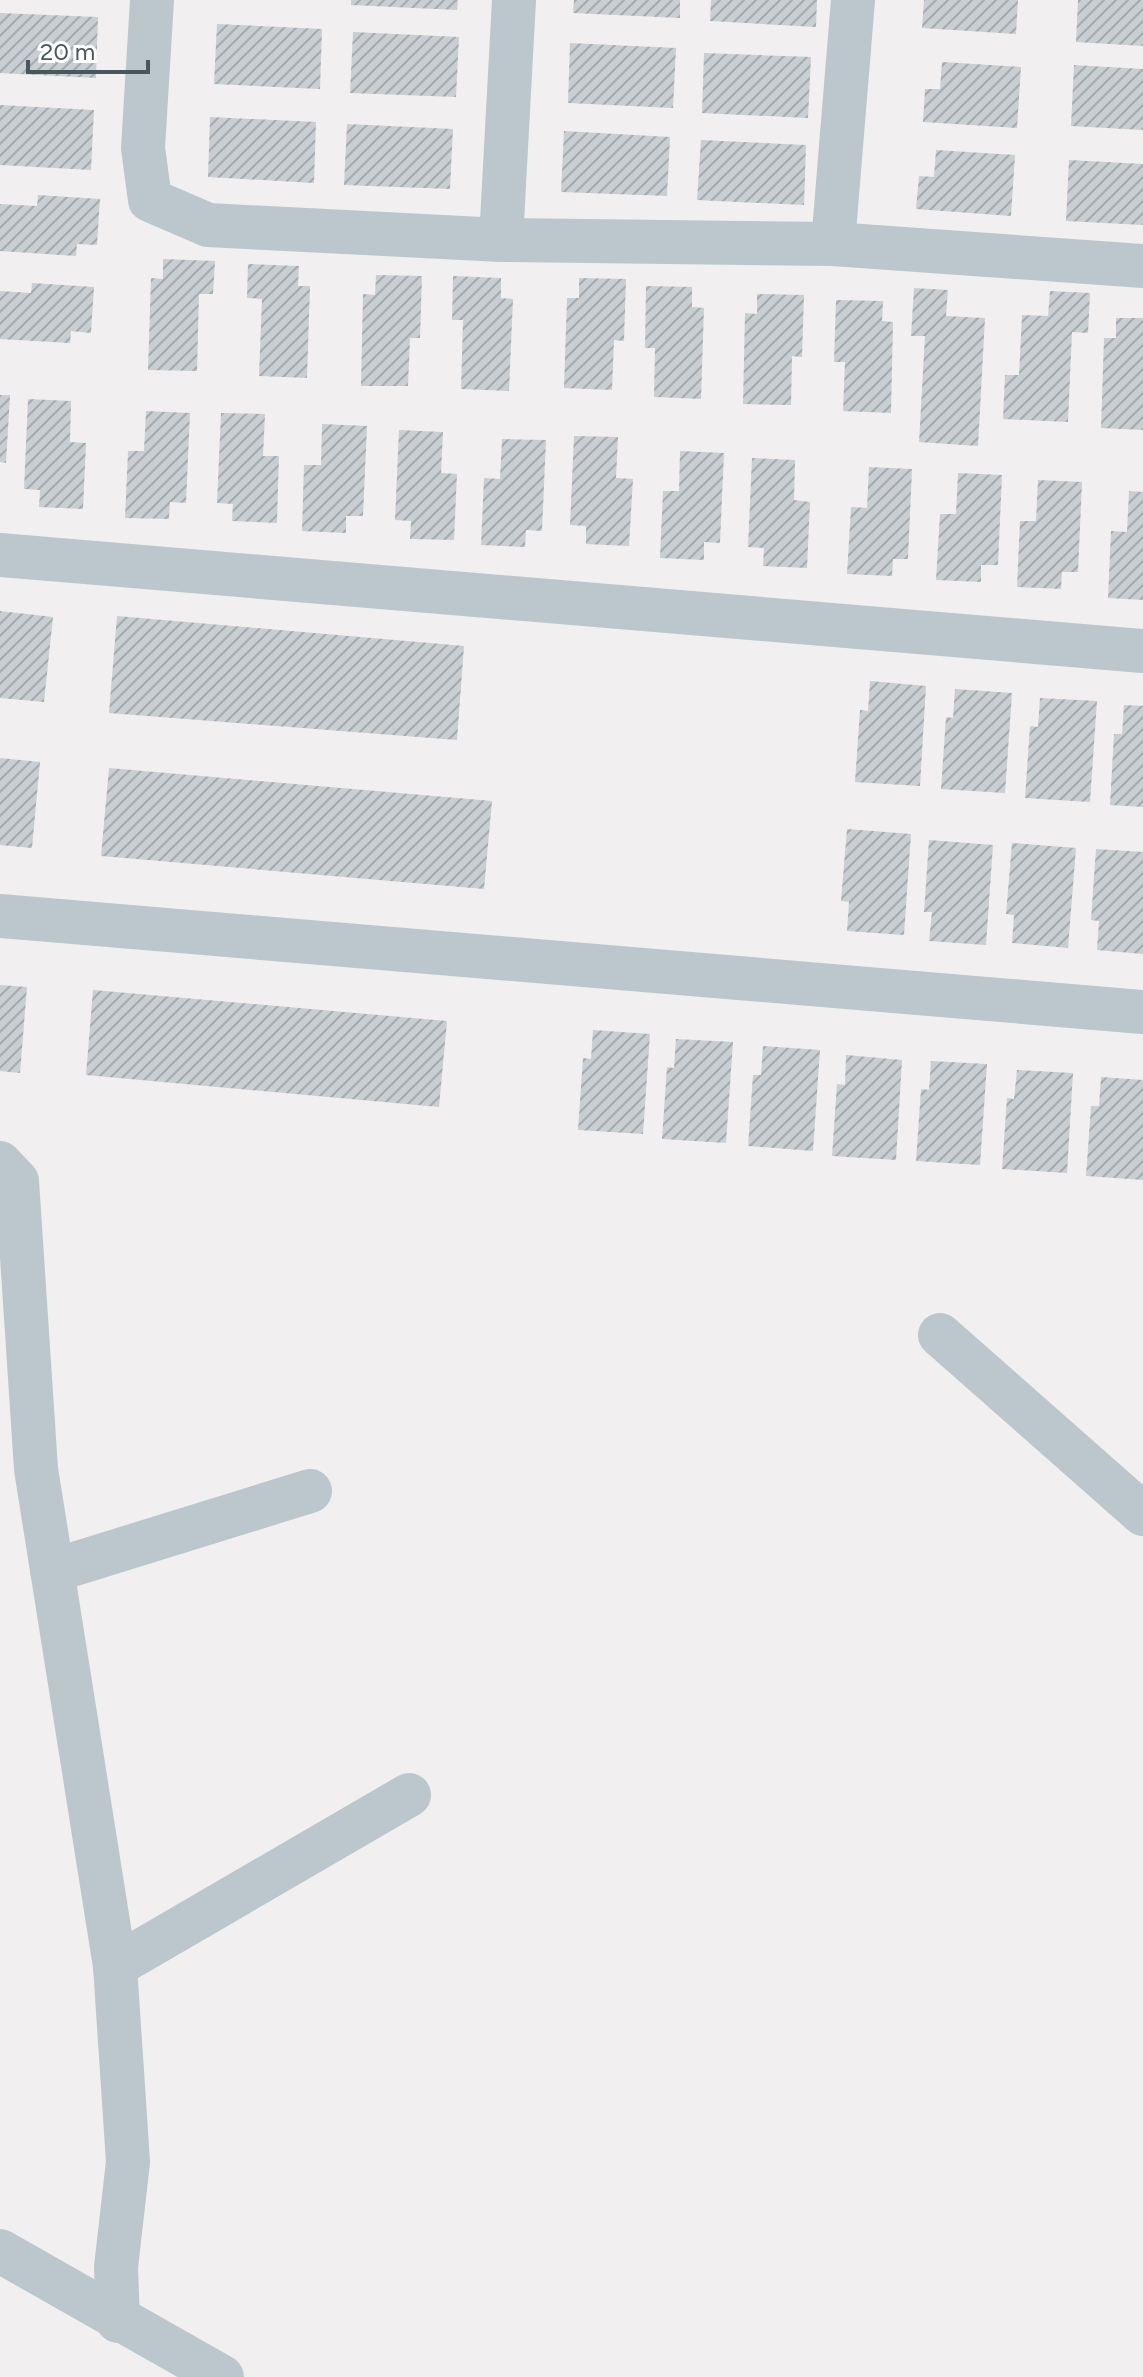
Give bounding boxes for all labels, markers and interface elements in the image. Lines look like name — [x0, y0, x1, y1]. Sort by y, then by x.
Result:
scale bar — [28, 24, 148, 74]
text: 20 m — [40, 37, 95, 66]

